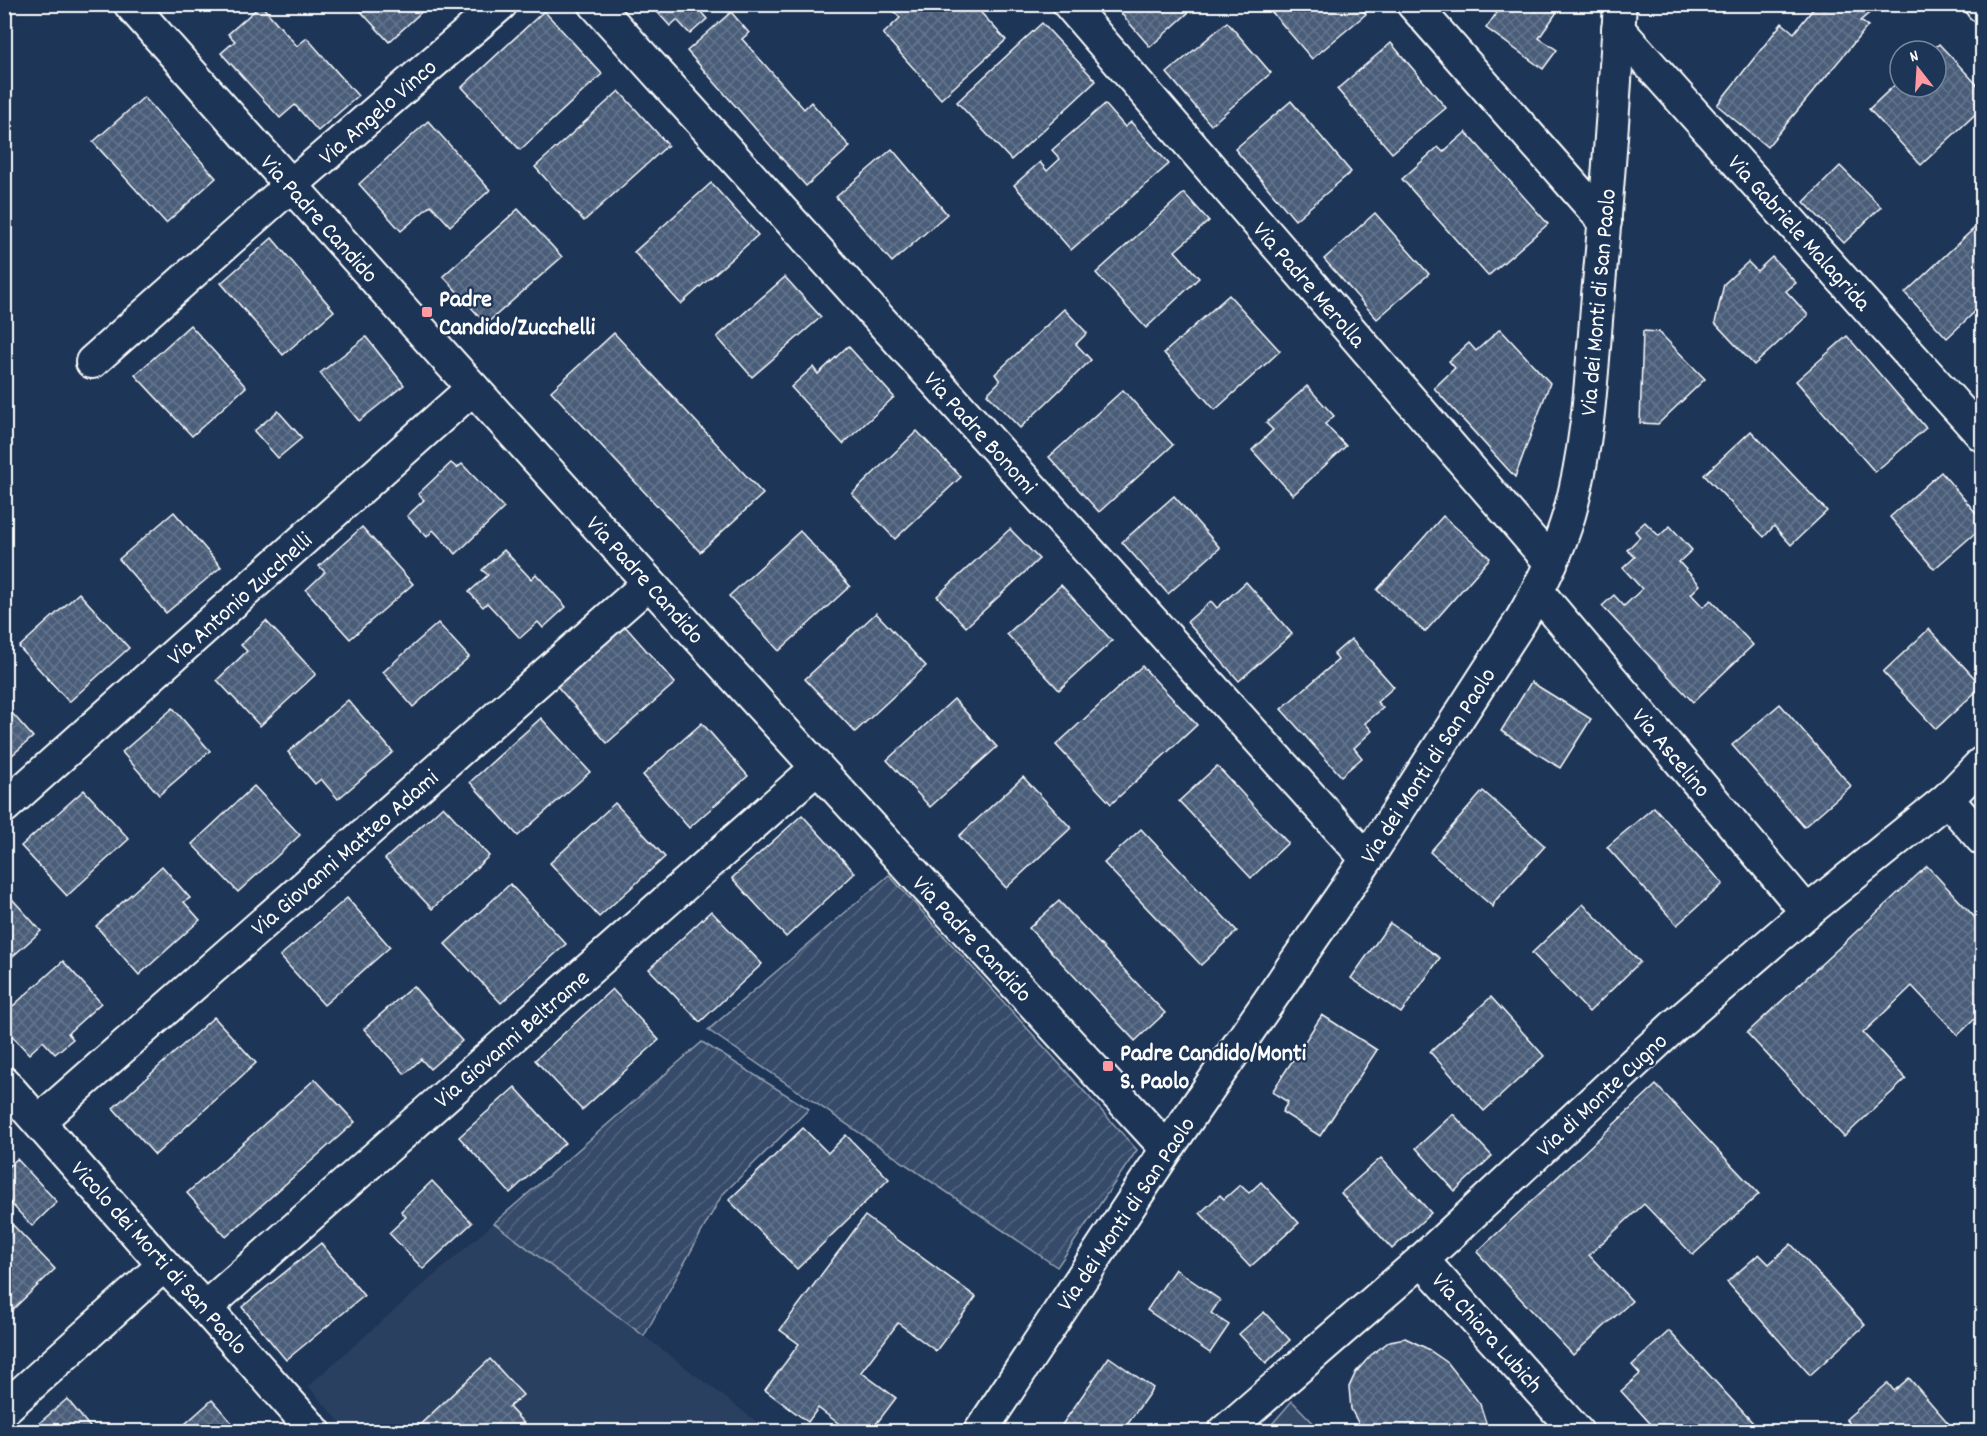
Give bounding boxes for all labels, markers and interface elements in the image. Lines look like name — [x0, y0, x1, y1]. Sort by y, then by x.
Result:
north arrow — [1888, 39, 1948, 99]
text: N — [1907, 45, 1922, 69]
street label: Via Angelo Vinco — [312, 52, 446, 174]
street label: Via Padre Candido — [251, 148, 385, 292]
street label: Via Gabriele Malagrida — [1718, 148, 1878, 321]
street label: Via dei Monti di San Paolo — [1573, 187, 1627, 417]
street label: Via Padre Merolla — [1243, 215, 1373, 357]
place label: Padre Candido/Zucchelli — [439, 284, 596, 346]
marker: Padre Candido/Zucchelli — [420, 305, 434, 319]
street label: Via Padre Bonomi — [914, 365, 1044, 503]
street label: Via Padre Candido — [577, 509, 711, 653]
street label: Via Antonio Zucchelli — [161, 525, 321, 675]
street label: Via dei Monti di San Paolo — [1353, 662, 1506, 871]
street label: Via Ascelino — [1622, 702, 1717, 806]
street label: Via Giovanni Matteo Adami — [244, 763, 447, 946]
street label: Via Padre Candido — [903, 869, 1039, 1011]
street label: Via Giovanni Beltrame — [428, 963, 598, 1118]
street label: Via di Monte Cugno — [1530, 1026, 1676, 1166]
place label: Padre Candido/Monti S. Paolo — [1120, 1038, 1307, 1100]
marker: Padre Candido/Monti S. Paolo — [1101, 1059, 1115, 1073]
street label: Via dei Monti di San Paolo — [1050, 1111, 1205, 1319]
street label: Vicolo dei Morti di San Paolo — [61, 1154, 254, 1364]
street label: Via Chiara Lubich — [1422, 1266, 1549, 1402]

